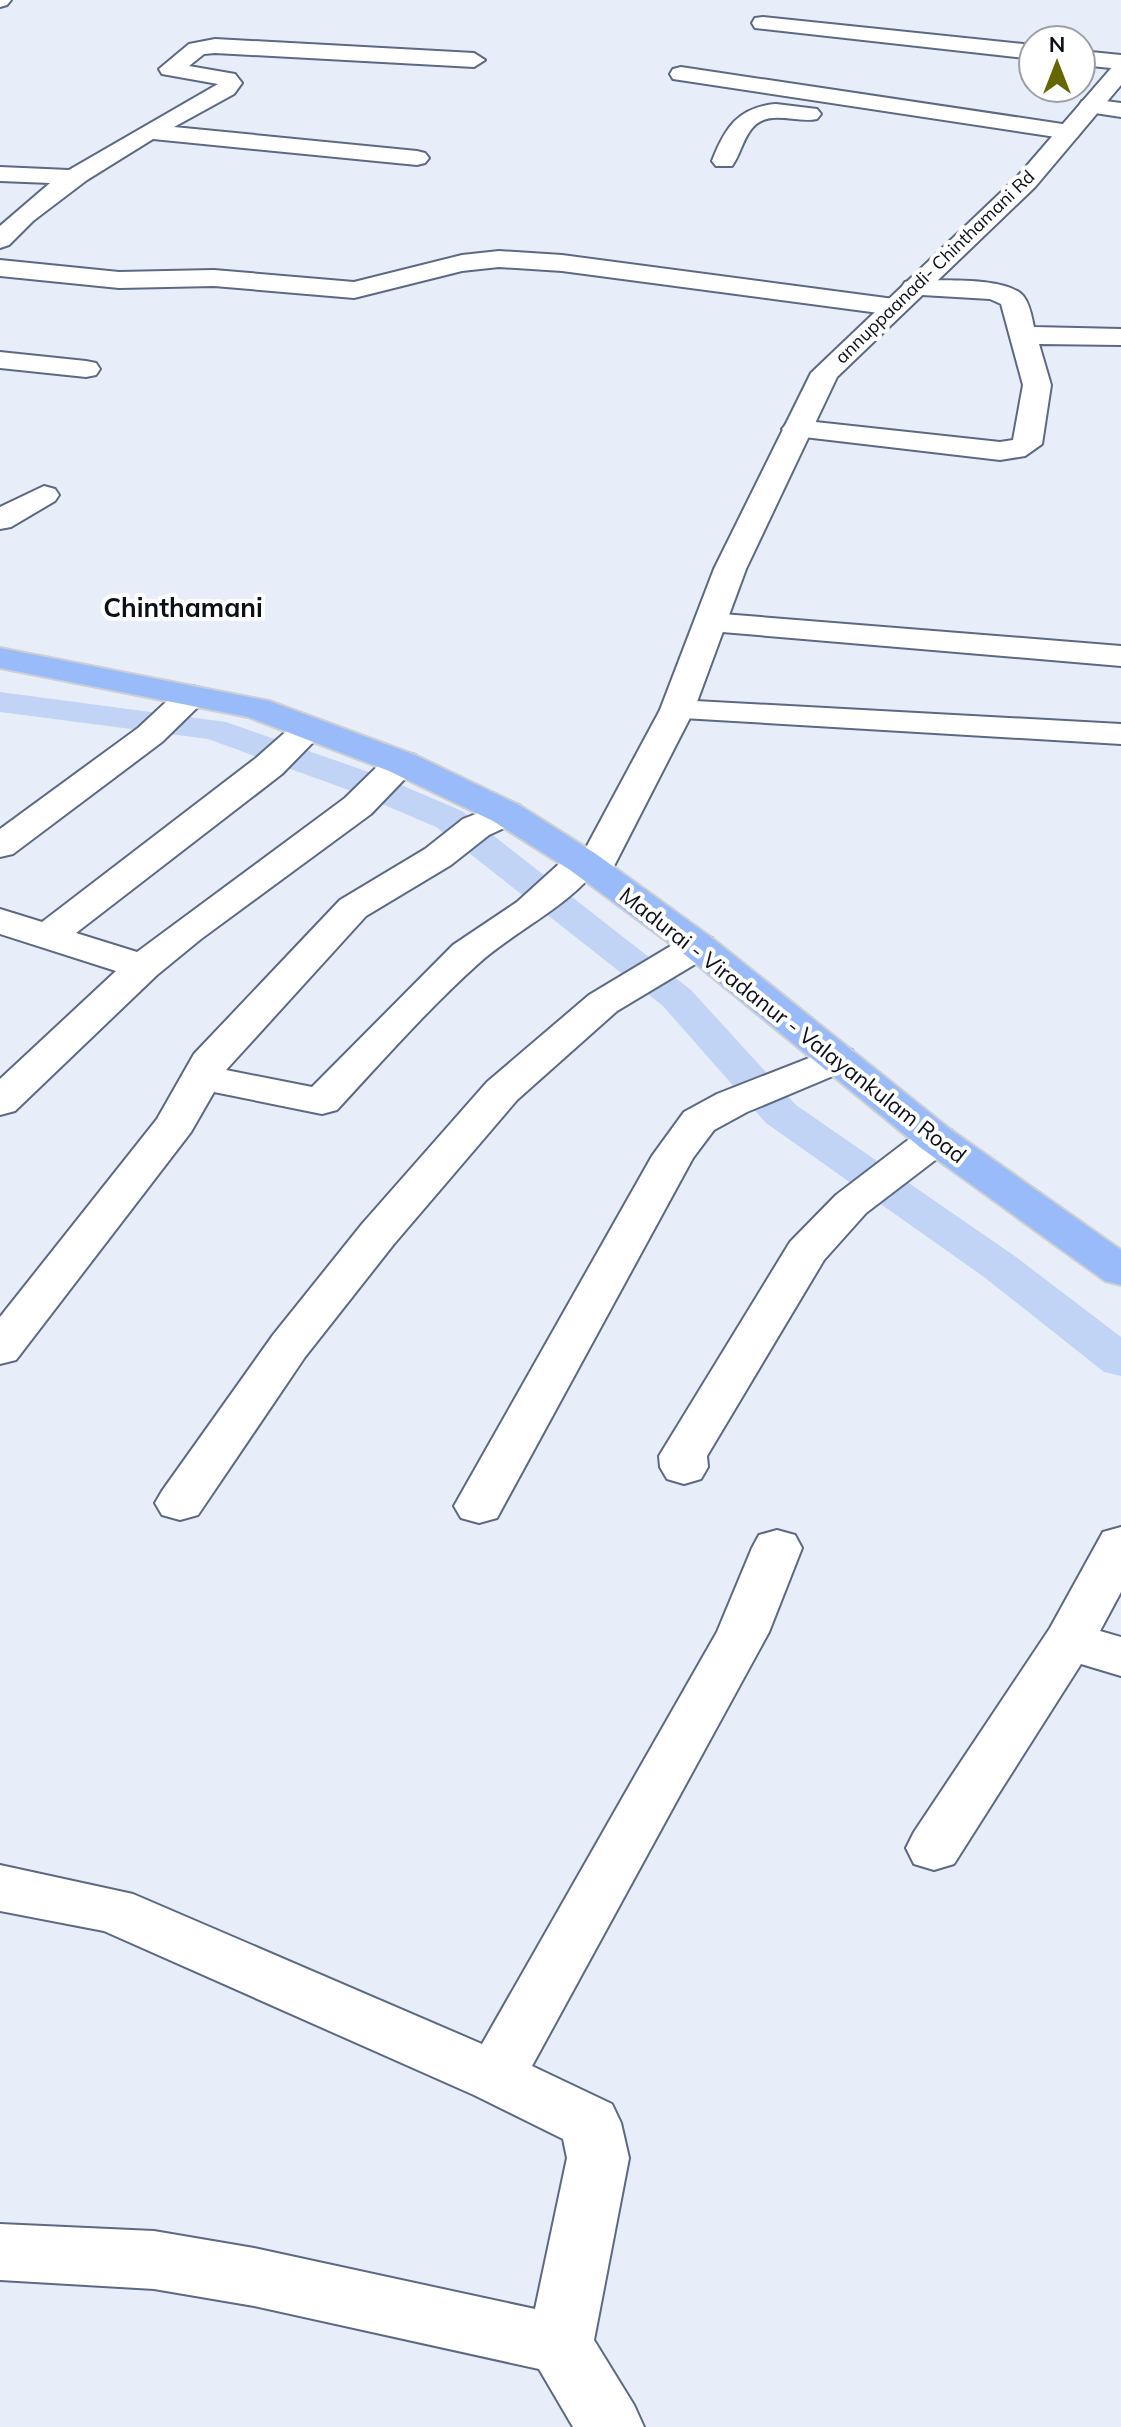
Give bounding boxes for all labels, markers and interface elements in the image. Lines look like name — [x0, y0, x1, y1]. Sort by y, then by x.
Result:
north arrow — [1017, 24, 1097, 104]
text: N — [1049, 30, 1065, 58]
street label: annuppaanadi- Chinthamani Rd — [830, 165, 1039, 368]
district label: Chinthamani — [103, 591, 263, 624]
street label: Madurai - Viradanur - Valayankulam Road — [614, 881, 972, 1169]

